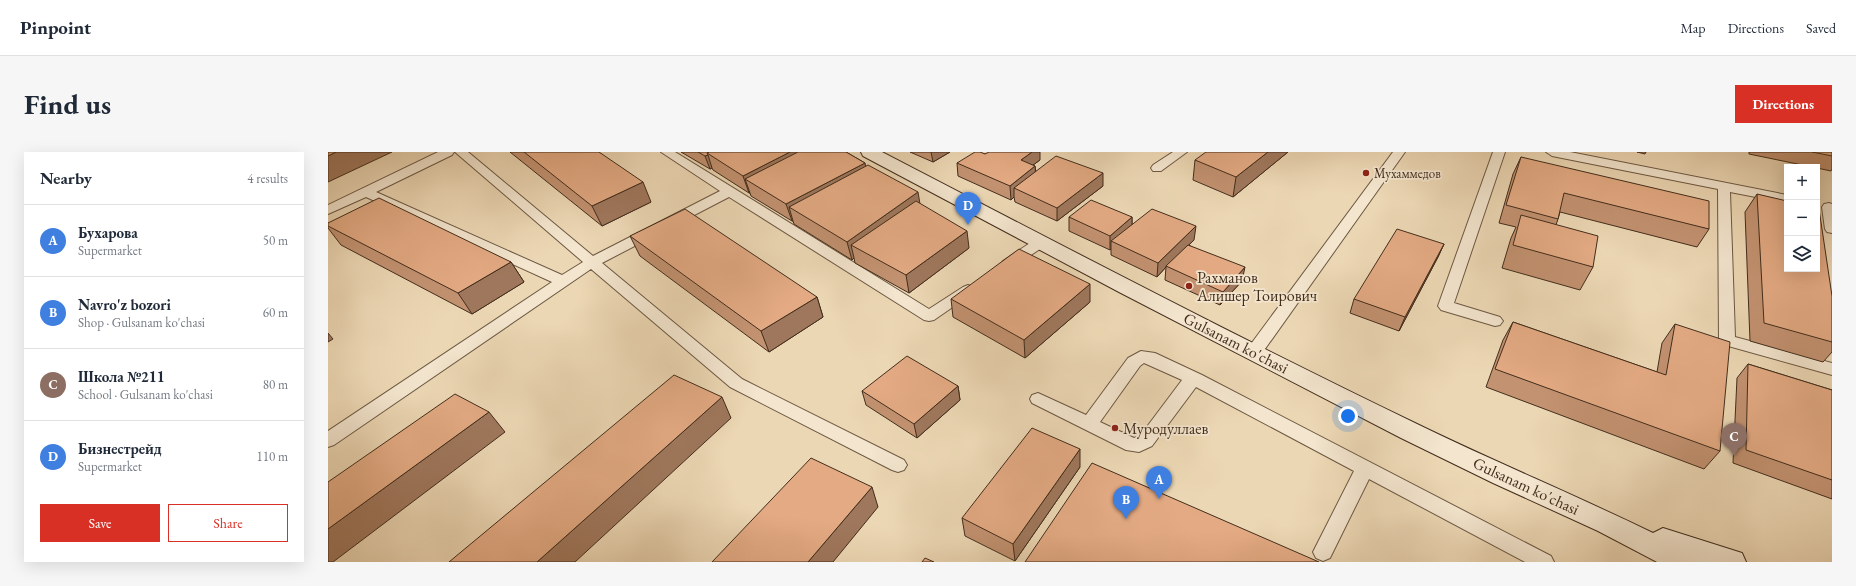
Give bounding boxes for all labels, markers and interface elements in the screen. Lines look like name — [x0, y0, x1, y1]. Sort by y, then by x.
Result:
text: Pinpoint — [20, 15, 91, 40]
text: Map — [1680, 19, 1706, 37]
text: Directions — [1728, 19, 1784, 37]
text: Saved — [1806, 19, 1836, 37]
button: Directions — [1735, 85, 1832, 123]
text: Find us — [24, 86, 111, 122]
map controls — [1784, 164, 1820, 272]
button: + — [1784, 164, 1820, 200]
place label: Мухаммедов — [1374, 165, 1441, 182]
text: Nearby — [40, 167, 92, 189]
marker: Мухаммедов — [1361, 168, 1371, 178]
text: 4 results — [247, 170, 288, 187]
pin: D — [955, 192, 981, 225]
button: − — [1784, 200, 1820, 236]
text: Бухарова — [78, 223, 138, 242]
text: A — [48, 232, 58, 249]
text: 50 m — [263, 232, 288, 249]
button: layers — [1784, 236, 1820, 272]
text: Supermarket — [78, 242, 142, 259]
place label: Рахманов Алишер Тоирович — [1196, 267, 1317, 306]
marker: Рахманов Алишер Тоирович — [1184, 281, 1194, 291]
text: Navro'z bozori — [78, 295, 171, 314]
text: B — [49, 304, 57, 321]
text: 60 m — [263, 304, 288, 321]
street label: Gulsanam ko'chasi — [1180, 308, 1292, 378]
text: Shop · Gulsanam ko'chasi — [78, 314, 205, 331]
text: Школа №211 — [78, 367, 165, 386]
text: C — [48, 376, 58, 393]
text: 80 m — [263, 376, 288, 393]
text: School · Gulsanam ko'chasi — [78, 386, 213, 403]
your location — [1338, 406, 1358, 426]
place label: Муродуллаев — [1123, 418, 1209, 439]
marker: Муродуллаев — [1110, 423, 1120, 433]
pin: C — [1721, 423, 1747, 456]
text: Бизнестрейд — [78, 439, 162, 458]
text: D — [48, 448, 58, 465]
text: 110 m — [257, 448, 288, 465]
street label: Gulsanam ko'chasi — [1470, 452, 1583, 520]
text: Supermarket — [78, 458, 142, 475]
pin: A — [1146, 466, 1172, 499]
pin: B — [1113, 486, 1139, 519]
button: Save — [40, 504, 160, 542]
button: Share — [168, 504, 288, 542]

